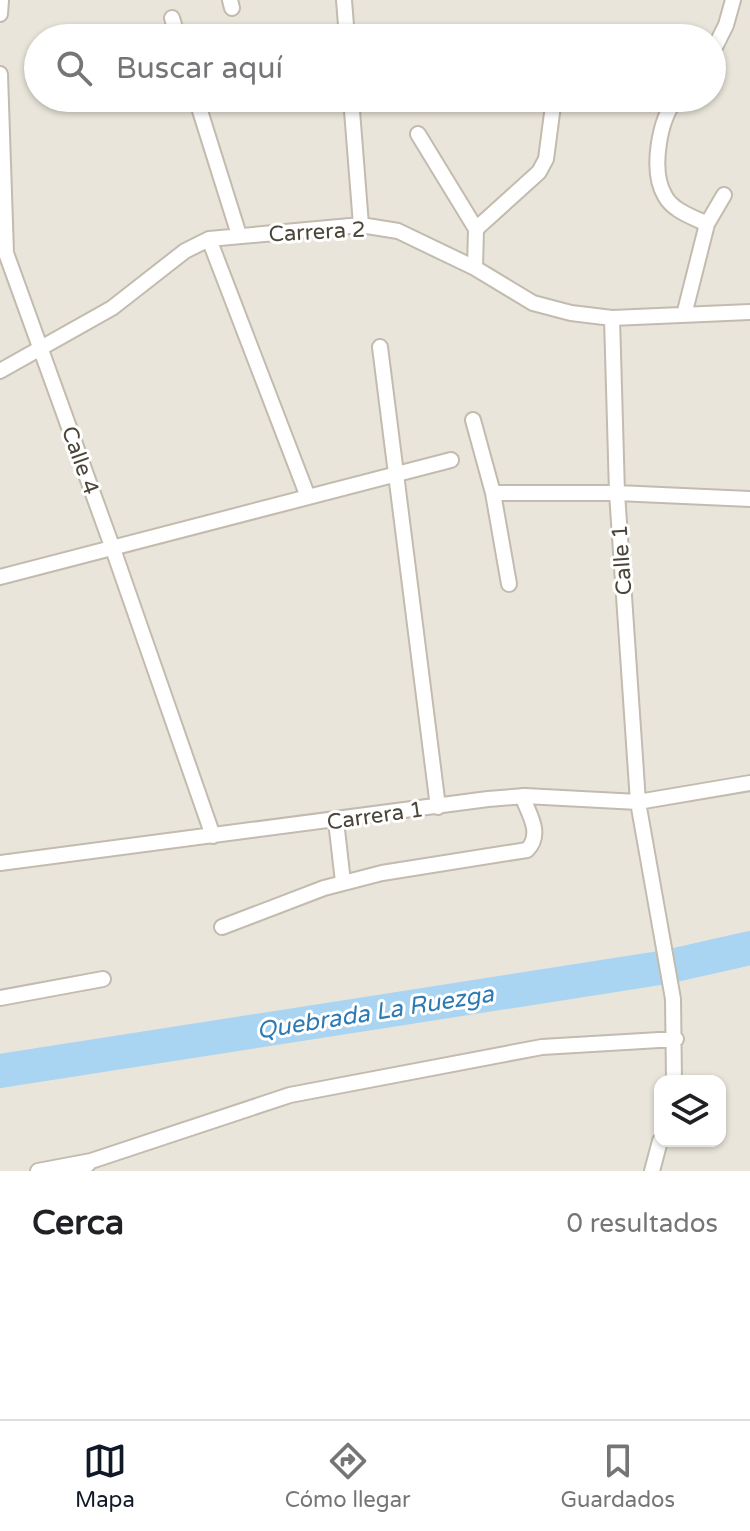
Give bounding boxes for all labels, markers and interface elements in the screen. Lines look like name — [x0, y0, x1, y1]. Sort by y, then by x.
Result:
search box — [24, 24, 726, 112]
icon: search — [52, 46, 96, 90]
text: Buscar aquí — [116, 50, 283, 87]
street label: Carrera 2 — [268, 216, 366, 248]
street label: Calle 4 — [56, 423, 104, 498]
street label: Calle 1 — [607, 524, 637, 596]
street label: Carrera 1 — [325, 796, 425, 836]
water label: Quebrada La Ruezga — [254, 979, 496, 1046]
map controls — [654, 1075, 726, 1147]
button: layers — [654, 1075, 726, 1147]
text: Cerca — [32, 1203, 124, 1244]
text: 0 resultados — [567, 1208, 718, 1239]
tab: Mapa — [75, 1439, 135, 1513]
tab: Cómo llegar — [285, 1439, 410, 1513]
tab: Guardados — [560, 1439, 675, 1513]

